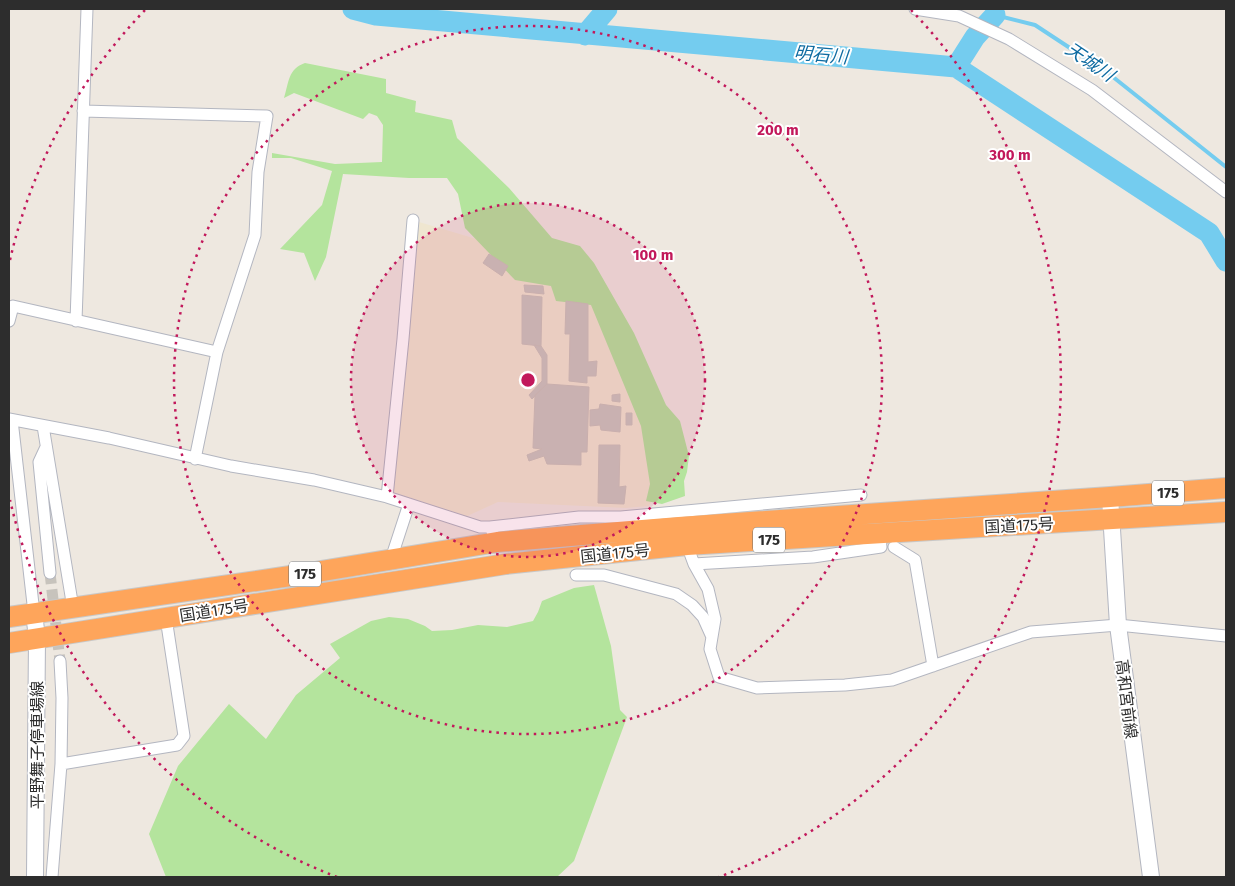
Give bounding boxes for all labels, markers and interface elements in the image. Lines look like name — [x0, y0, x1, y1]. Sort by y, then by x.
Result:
water label: 天城川 — [1061, 38, 1120, 87]
water label: 明石川 — [793, 42, 851, 68]
text: 200 m — [757, 121, 799, 139]
text: 300 m — [988, 146, 1031, 164]
text: 100 m — [633, 246, 673, 264]
centre of rings — [519, 371, 537, 389]
road number: 175 — [1152, 480, 1184, 506]
street label: 国道175号 — [984, 514, 1054, 537]
road number: 175 — [753, 528, 785, 552]
street label: 国道175号 — [579, 540, 651, 567]
road number: 175 — [289, 562, 321, 586]
street label: 国道175号 — [178, 596, 250, 625]
street label: 高和宮前線 — [1112, 658, 1141, 740]
street label: 平野舞子停車場線 — [28, 681, 47, 809]

